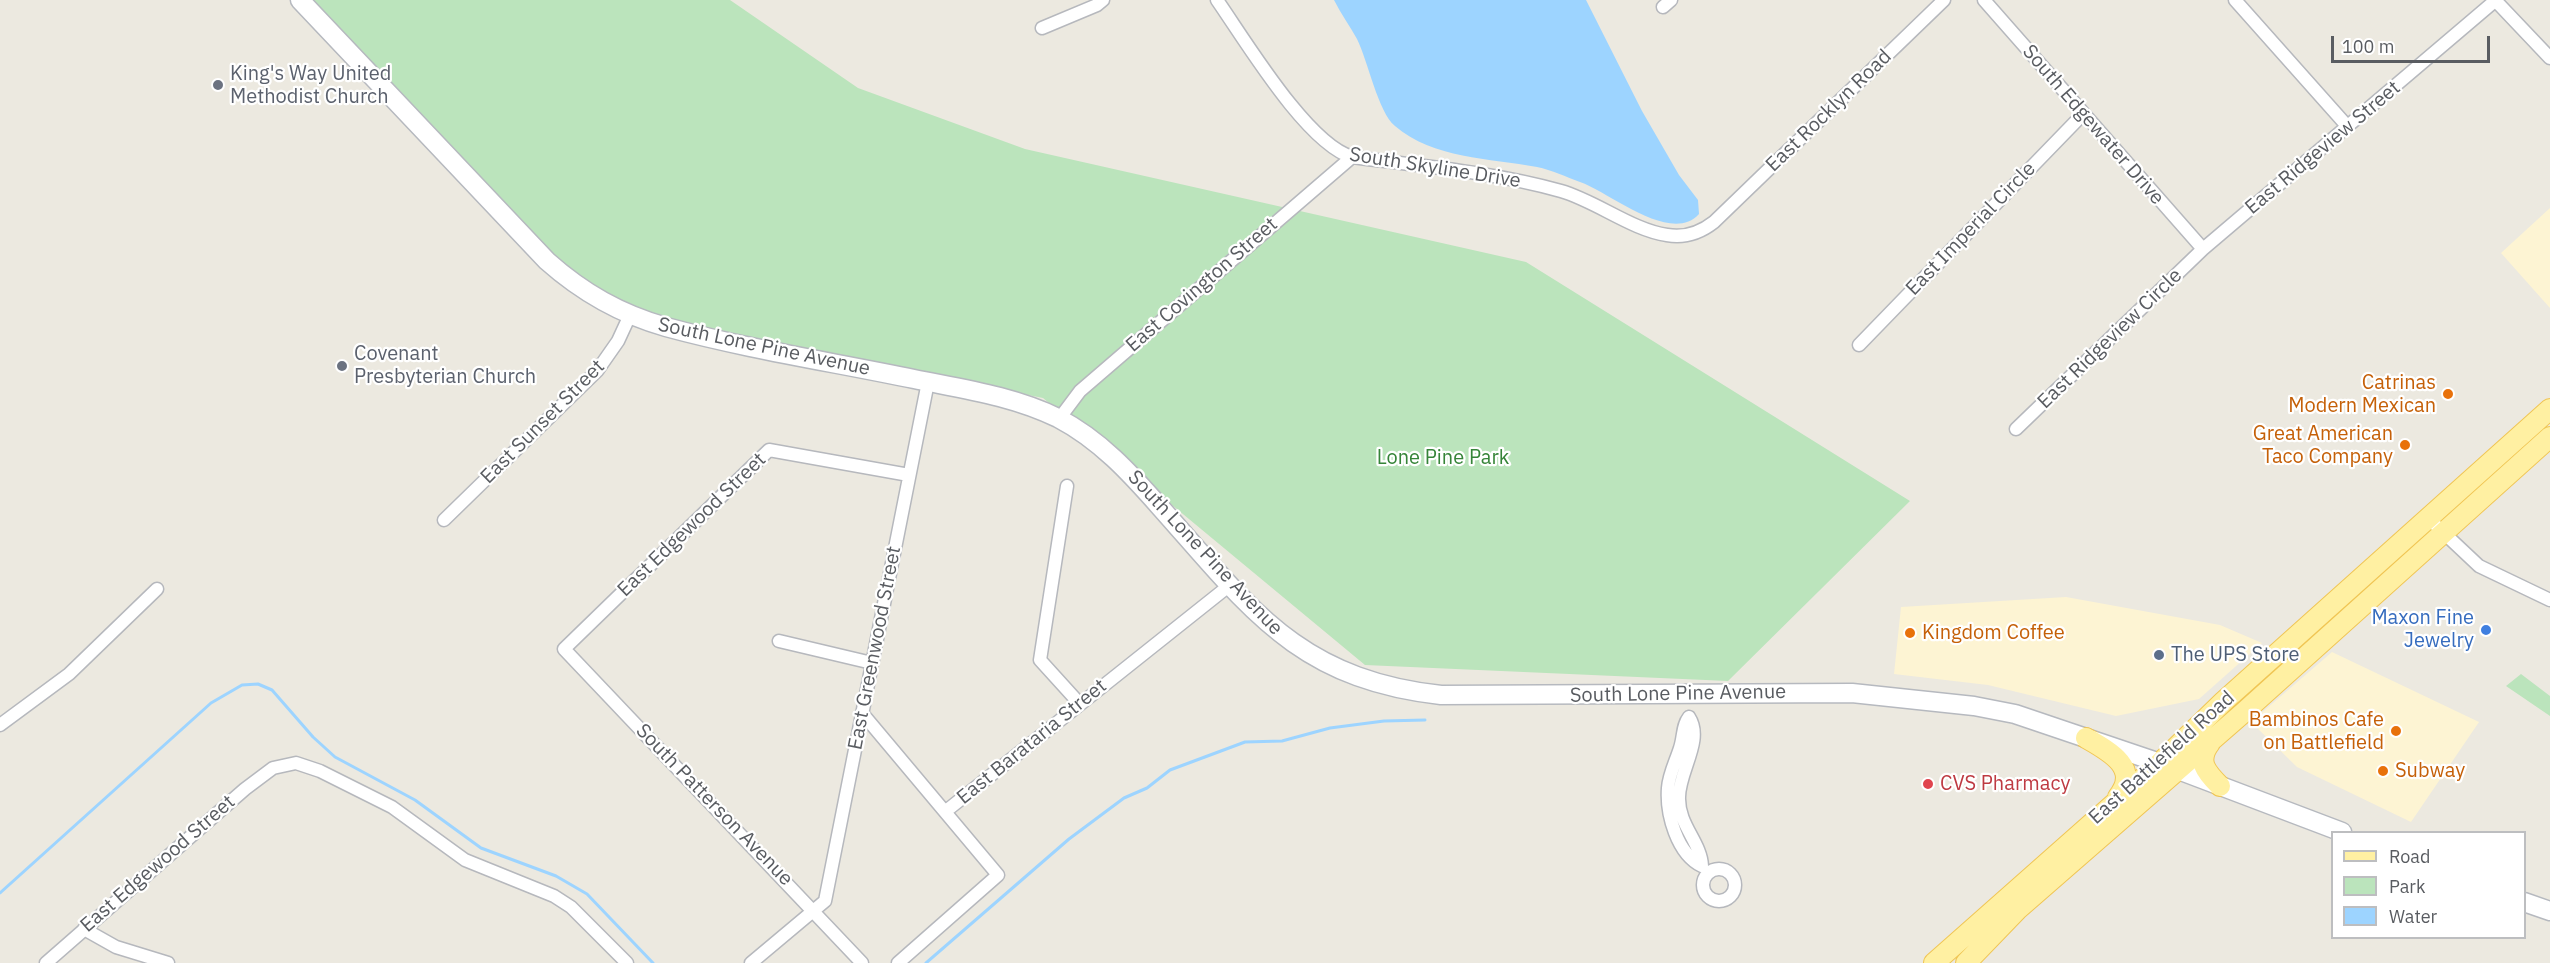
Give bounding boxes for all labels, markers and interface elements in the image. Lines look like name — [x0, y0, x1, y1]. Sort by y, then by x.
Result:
scale bar — [2334, 24, 2493, 62]
text: 100 m — [2342, 35, 2394, 58]
street label: South Edgewater Drive — [2017, 40, 2169, 210]
street label: East Rocklyn Road — [1761, 45, 1897, 177]
place label: King's Way United Methodist Church — [230, 62, 391, 109]
street label: East Ridgeview Street — [2241, 76, 2405, 220]
marker: King's Way United Methodist Church — [211, 78, 225, 92]
street label: South Skyline Drive — [1348, 143, 1522, 193]
street label: East Imperial Circle — [1901, 157, 2041, 301]
street label: East Covington Street — [1121, 213, 1283, 357]
street label: East Ridgeview Circle — [2033, 264, 2187, 414]
street label: South Lone Pine Avenue — [656, 313, 872, 381]
place label: Covenant Presbyterian Church — [354, 342, 536, 389]
street label: East Sunset Street — [476, 355, 610, 489]
marker: Covenant Presbyterian Church — [335, 359, 349, 373]
place label: Catrinas Modern Mexican — [2288, 371, 2436, 418]
marker: Catrinas Modern Mexican — [2441, 387, 2455, 401]
place label: Great American Taco Company — [2253, 422, 2393, 469]
marker: Great American Taco Company — [2398, 438, 2412, 452]
park label: Lone Pine Park — [1377, 446, 1509, 470]
street label: East Edgewood Street — [613, 448, 771, 602]
street label: South Lone Pine Avenue — [1122, 466, 1288, 640]
street label: East Greenwood Street — [843, 544, 907, 752]
place label: Maxon Fine Jewelry — [2371, 606, 2474, 653]
place label: Kingdom Coffee — [1922, 621, 2065, 645]
marker: Maxon Fine Jewelry — [2479, 623, 2493, 637]
marker: Kingdom Coffee — [1903, 626, 1917, 640]
place label: The UPS Store — [2171, 643, 2299, 667]
marker: The UPS Store — [2152, 648, 2166, 662]
street label: East Barataria Street — [952, 674, 1112, 810]
street label: South Lone Pine Avenue — [1570, 680, 1786, 708]
street label: East Battlefield Road — [2084, 686, 2240, 830]
place label: Bambinos Cafe on Battlefield — [2249, 708, 2384, 755]
street label: South Patterson Avenue — [630, 719, 798, 891]
marker: Bambinos Cafe on Battlefield — [2389, 724, 2403, 738]
place label: Subway — [2395, 759, 2465, 783]
marker: Subway — [2376, 764, 2390, 778]
place label: CVS Pharmacy — [1940, 772, 2070, 796]
marker: CVS Pharmacy — [1921, 777, 1935, 791]
street label: East Edgewood Street — [76, 790, 240, 938]
legend — [2331, 831, 2526, 939]
text: Road — [2389, 845, 2430, 868]
text: Park — [2389, 875, 2425, 898]
text: Water — [2389, 905, 2437, 928]

